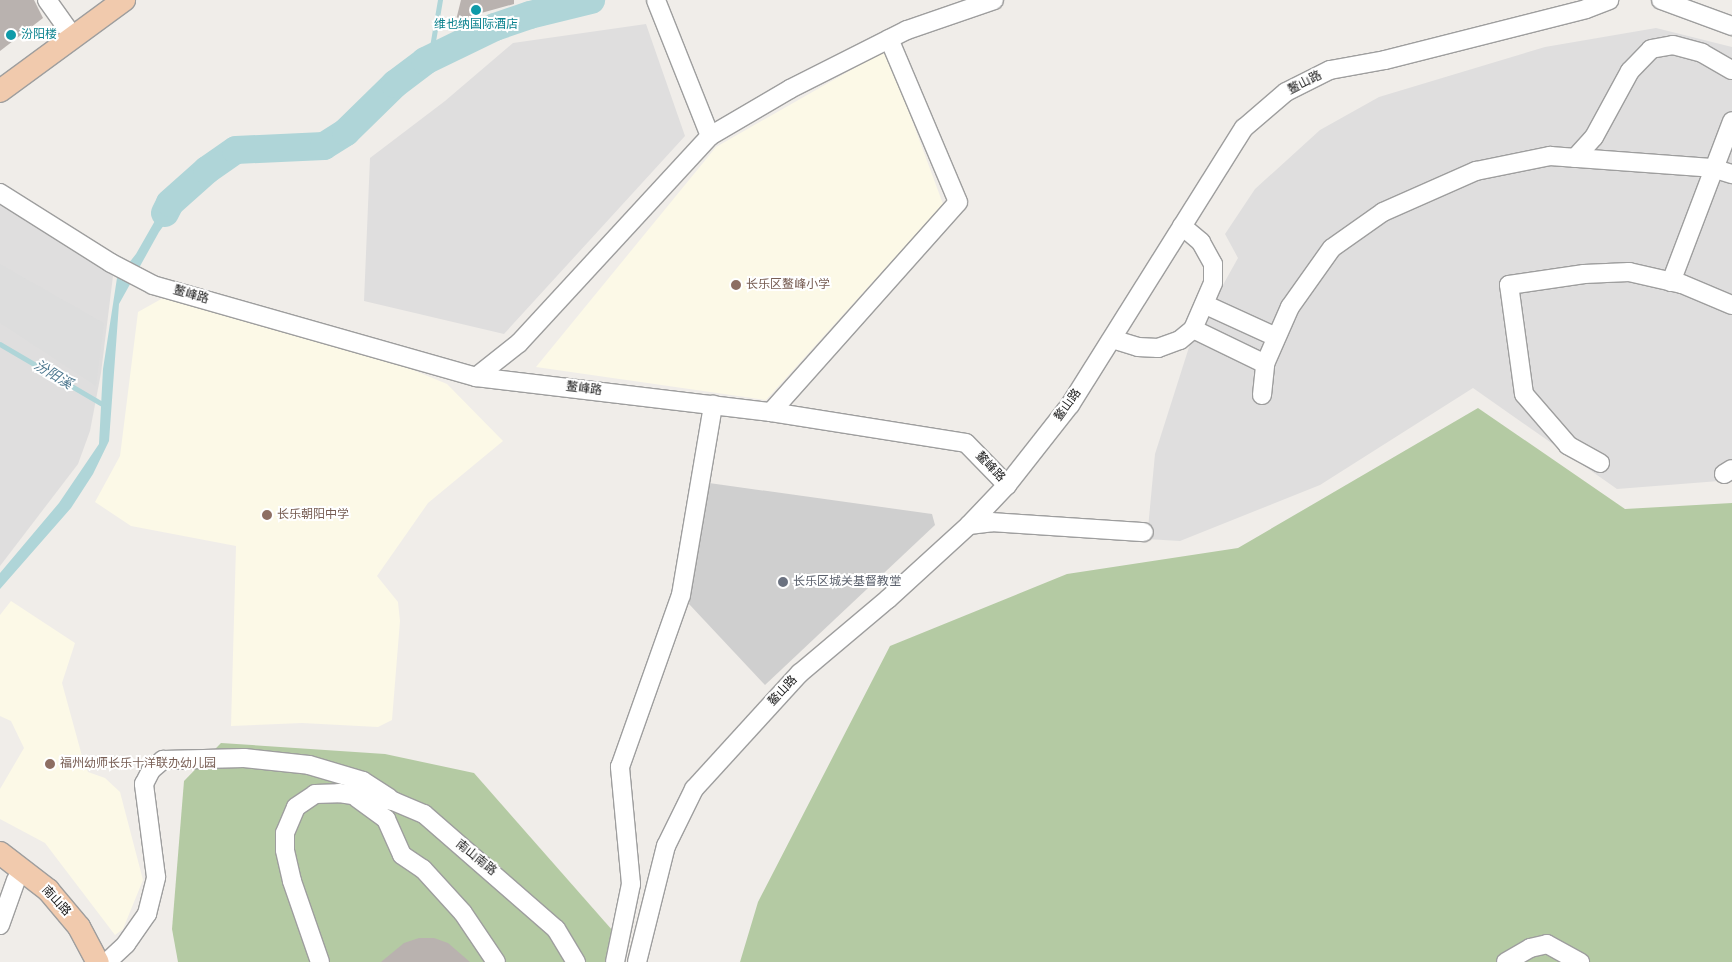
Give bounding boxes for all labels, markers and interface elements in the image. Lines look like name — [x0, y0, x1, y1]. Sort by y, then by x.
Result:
marker: 维也纳国际酒店 — [470, 4, 482, 16]
place label: 维也纳国际酒店 — [434, 18, 518, 32]
place label: 汾阳楼 — [21, 28, 57, 42]
marker: 汾阳楼 — [5, 29, 17, 41]
street label: 鳌山路 — [1286, 68, 1324, 98]
place label: 长乐区鳌峰小学 — [746, 278, 830, 292]
marker: 长乐区鳌峰小学 — [730, 279, 742, 291]
street label: 鳌峰路 — [172, 283, 210, 307]
water label: 汾阳溪 — [31, 357, 75, 393]
street label: 鳌峰路 — [565, 380, 603, 398]
street label: 鳌山路 — [1052, 386, 1084, 424]
street label: 鳌峰路 — [972, 449, 1008, 485]
place label: 长乐朝阳中学 — [277, 508, 349, 522]
marker: 长乐朝阳中学 — [261, 509, 273, 521]
place label: 长乐区城关基督教堂 — [793, 575, 901, 589]
marker: 长乐区城关基督教堂 — [777, 576, 789, 588]
street label: 鳌山路 — [765, 673, 801, 709]
place label: 福州幼师长乐十洋联办幼儿园 — [60, 757, 216, 771]
marker: 福州幼师长乐十洋联办幼儿园 — [44, 758, 56, 770]
street label: 南山南路 — [453, 837, 499, 879]
street label: 南山路 — [38, 883, 74, 919]

